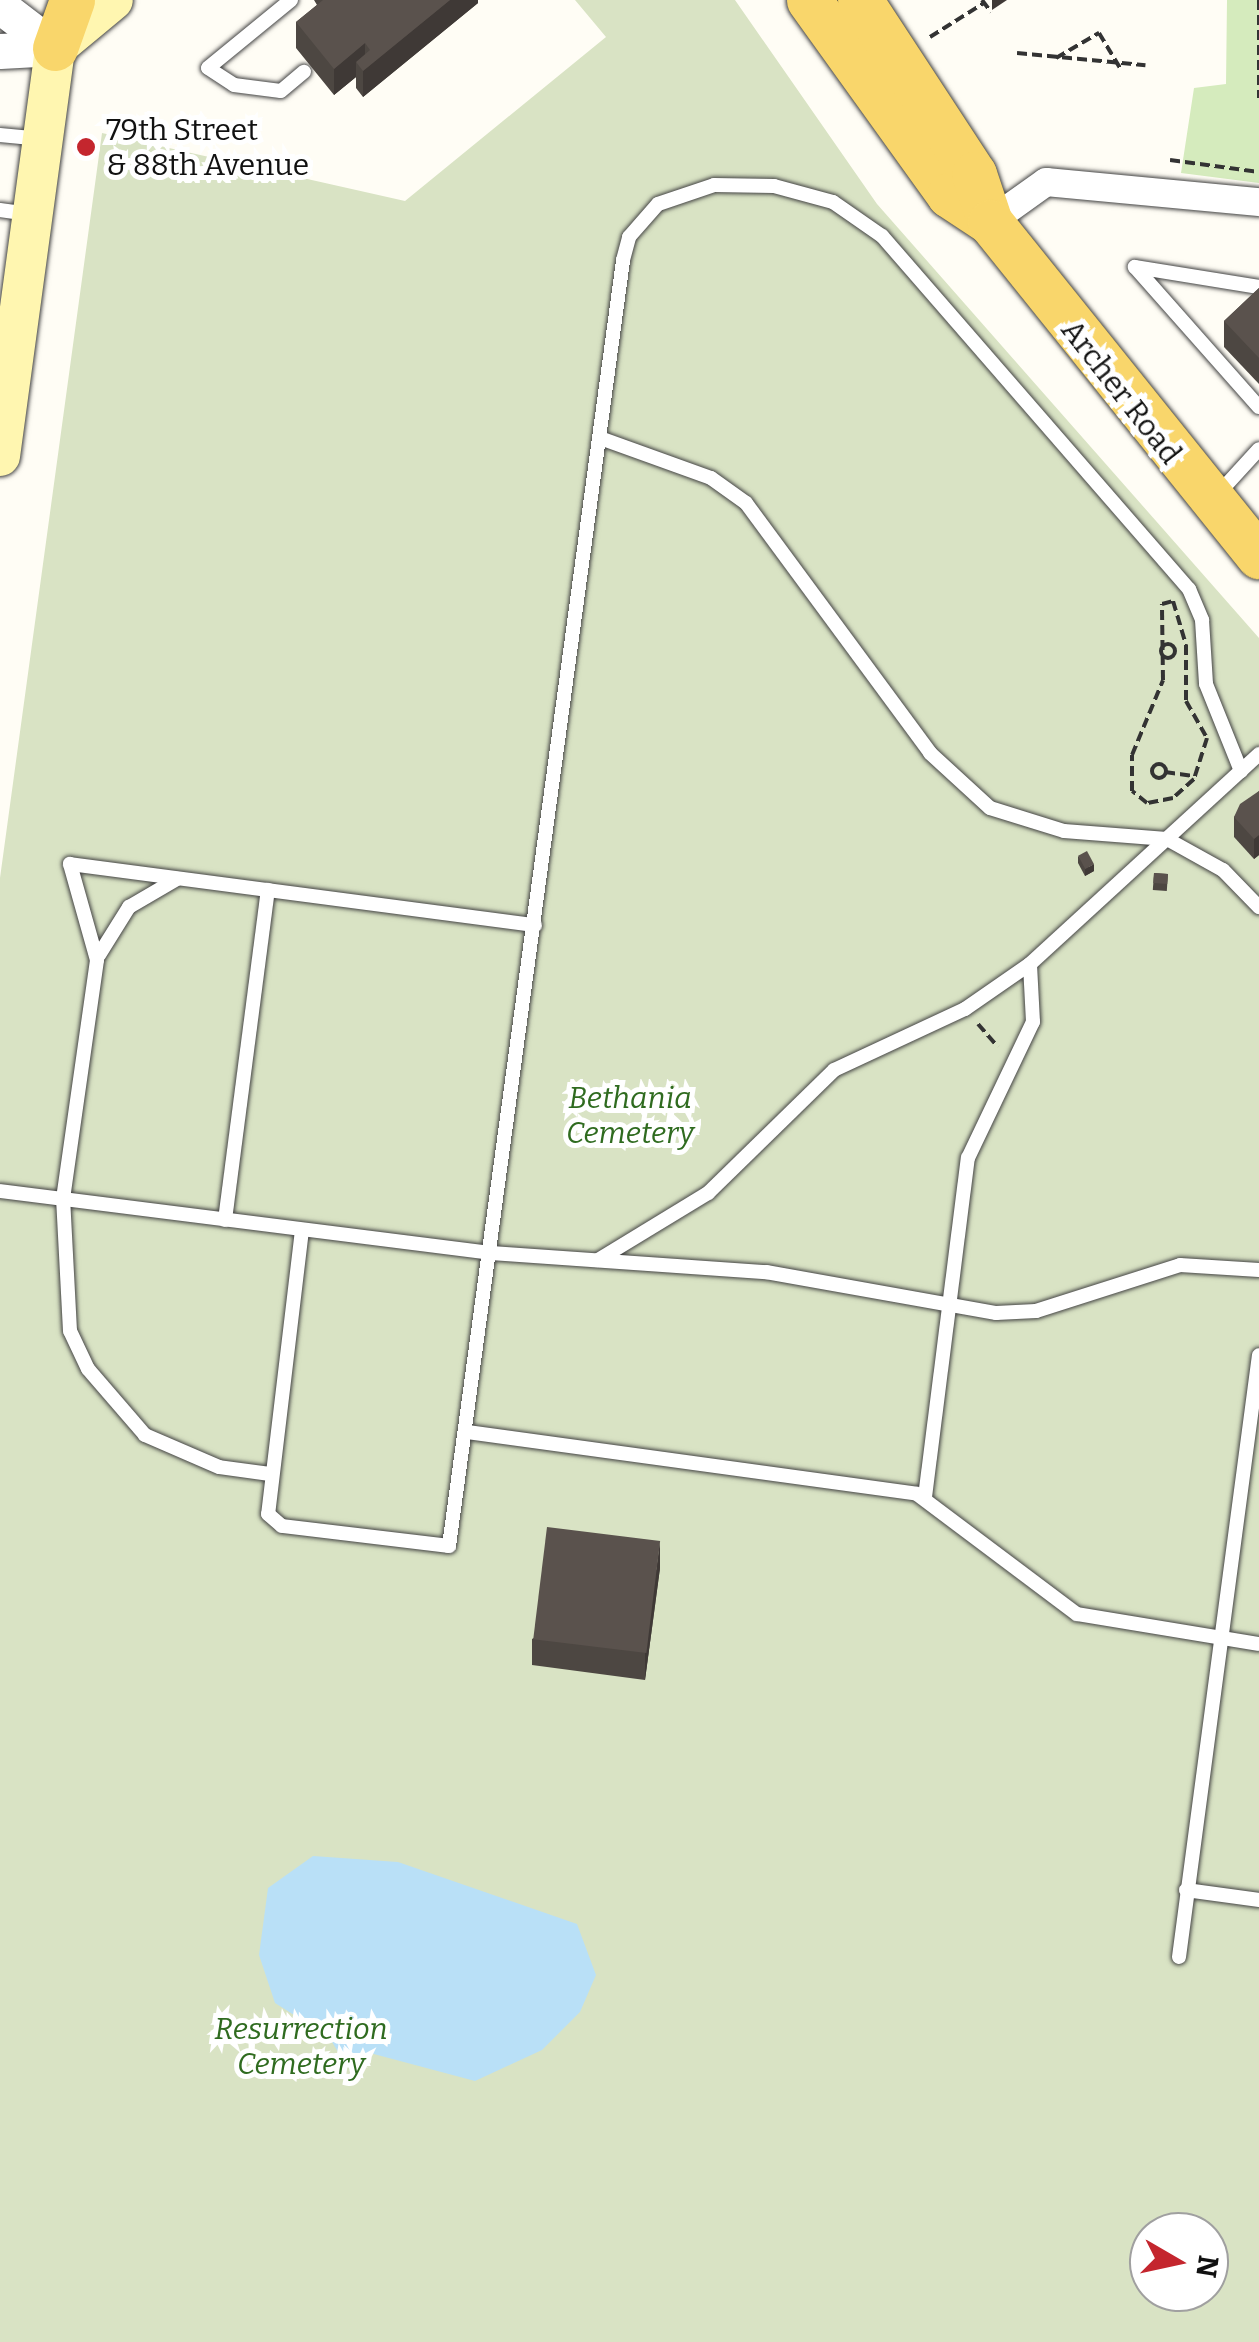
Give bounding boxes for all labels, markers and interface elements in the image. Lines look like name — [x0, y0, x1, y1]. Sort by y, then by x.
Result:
place label: 79th Street & 88th Avenue — [106, 112, 309, 182]
marker: 79th Street & 88th Avenue — [75, 136, 97, 158]
street label: Archer Road — [1054, 313, 1188, 471]
park label: Bethania Cemetery — [566, 1080, 694, 1150]
park label: Resurrection Cemetery — [214, 2011, 388, 2082]
north arrow — [1129, 2212, 1229, 2312]
text: N — [1189, 2253, 1225, 2280]

